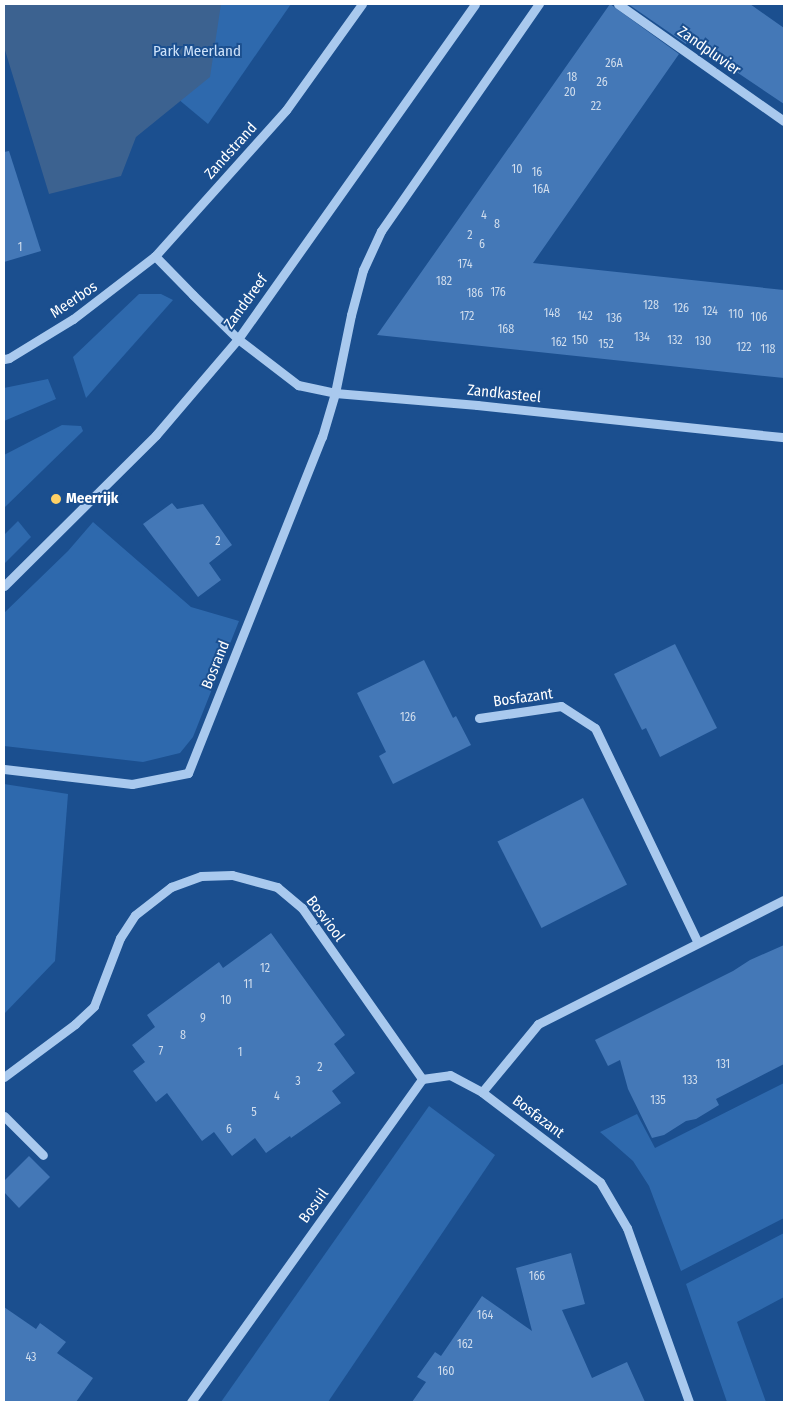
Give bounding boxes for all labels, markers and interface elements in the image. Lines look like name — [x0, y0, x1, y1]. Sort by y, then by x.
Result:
street label: Zandpluvier — [674, 23, 744, 79]
park label: Park Meerland — [153, 43, 241, 61]
house number: 26A — [605, 57, 623, 71]
house number: 18 — [567, 71, 577, 85]
house number: 26 — [596, 76, 608, 90]
house number: 20 — [564, 86, 576, 100]
house number: 22 — [591, 100, 601, 114]
street label: Zandstrand — [201, 119, 261, 183]
house number: 10 — [512, 163, 522, 177]
house number: 16 — [532, 166, 542, 180]
house number: 16A — [533, 183, 549, 197]
house number: 4 — [481, 209, 487, 223]
house number: 8 — [494, 218, 500, 232]
house number: 2 — [467, 229, 473, 243]
house number: 6 — [479, 238, 485, 252]
house number: 1 — [18, 241, 22, 255]
house number: 174 — [458, 258, 472, 272]
street label: Zanddreef — [220, 271, 272, 333]
house number: 182 — [436, 275, 452, 289]
street label: Meerbos — [47, 278, 101, 322]
house number: 176 — [490, 286, 506, 300]
house number: 186 — [467, 287, 483, 301]
house number: 128 — [643, 299, 659, 313]
house number: 126 — [673, 302, 689, 316]
house number: 124 — [702, 305, 718, 319]
house number: 148 — [544, 307, 560, 321]
house number: 110 — [728, 308, 744, 322]
house number: 172 — [460, 310, 474, 324]
house number: 142 — [577, 310, 593, 324]
house number: 106 — [751, 311, 767, 325]
house number: 136 — [606, 312, 622, 326]
house number: 168 — [498, 323, 514, 337]
house number: 134 — [634, 331, 650, 345]
house number: 150 — [572, 334, 588, 348]
house number: 132 — [667, 334, 683, 348]
house number: 130 — [695, 335, 711, 349]
house number: 162 — [551, 336, 567, 350]
house number: 152 — [598, 338, 614, 352]
house number: 122 — [736, 341, 752, 355]
house number: 118 — [760, 343, 776, 357]
street label: Zandkasteel — [466, 381, 542, 407]
place label: Meerrijk — [66, 490, 118, 508]
marker: Meerrijk — [50, 493, 62, 505]
house number: 2 — [215, 535, 221, 549]
street label: Bosrand — [198, 638, 234, 692]
street label: Bosfazant — [492, 685, 554, 711]
house number: 126 — [400, 711, 416, 725]
street label: Bosviool — [302, 893, 348, 945]
house number: 12 — [260, 962, 270, 976]
house number: 11 — [243, 978, 253, 992]
house number: 10 — [221, 994, 231, 1008]
house number: 9 — [200, 1012, 206, 1026]
house number: 8 — [180, 1029, 186, 1043]
house number: 7 — [159, 1045, 163, 1059]
house number: 1 — [238, 1046, 242, 1060]
house number: 131 — [716, 1058, 730, 1072]
house number: 2 — [317, 1061, 323, 1075]
house number: 133 — [682, 1074, 698, 1088]
house number: 3 — [295, 1075, 301, 1089]
house number: 4 — [274, 1090, 280, 1104]
street label: Bosfazant — [509, 1092, 567, 1142]
house number: 135 — [650, 1094, 666, 1108]
house number: 5 — [251, 1106, 257, 1120]
house number: 6 — [226, 1123, 232, 1137]
street label: Bosuil — [296, 1185, 332, 1227]
house number: 166 — [529, 1270, 545, 1284]
house number: 164 — [477, 1309, 493, 1323]
house number: 162 — [457, 1338, 473, 1352]
house number: 43 — [25, 1351, 37, 1365]
house number: 160 — [438, 1365, 454, 1379]

